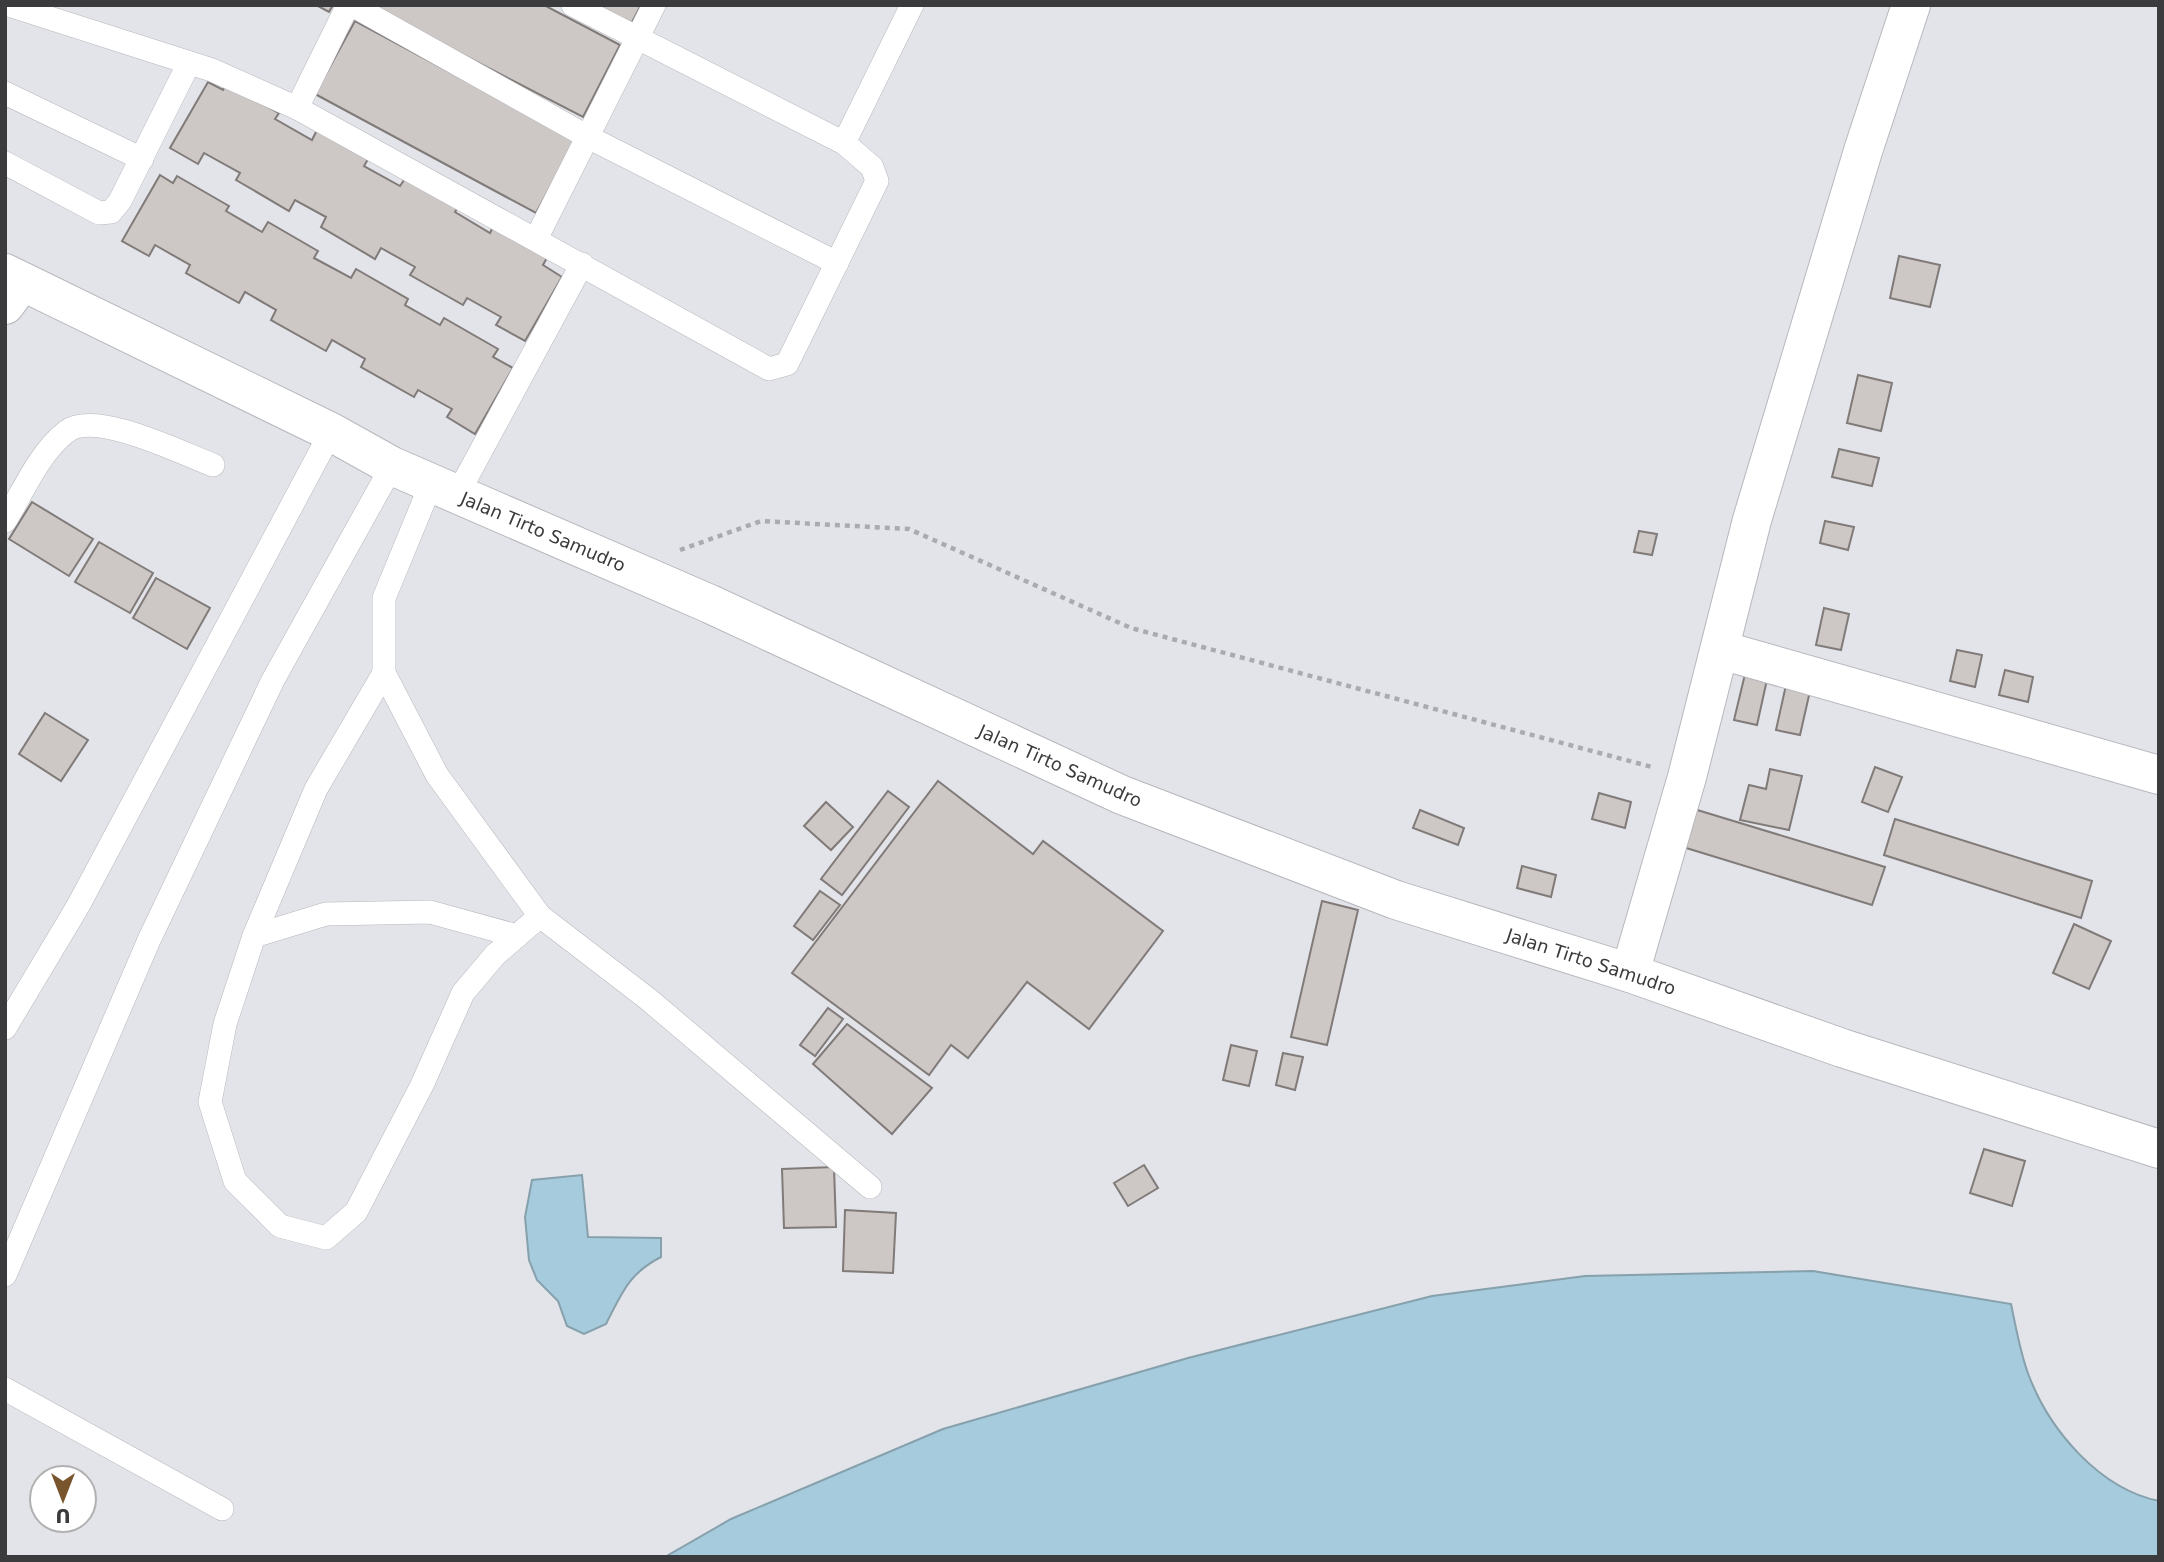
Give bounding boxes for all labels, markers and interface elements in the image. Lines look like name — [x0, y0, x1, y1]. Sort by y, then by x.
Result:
street label: Jalan Tirto Samudro — [457, 487, 629, 576]
street label: Jalan Tirto Samudro — [974, 720, 1145, 811]
street label: Jalan Tirto Samudro — [1503, 924, 1679, 999]
north arrow — [28, 1464, 98, 1534]
text: U — [55, 1505, 71, 1527]

